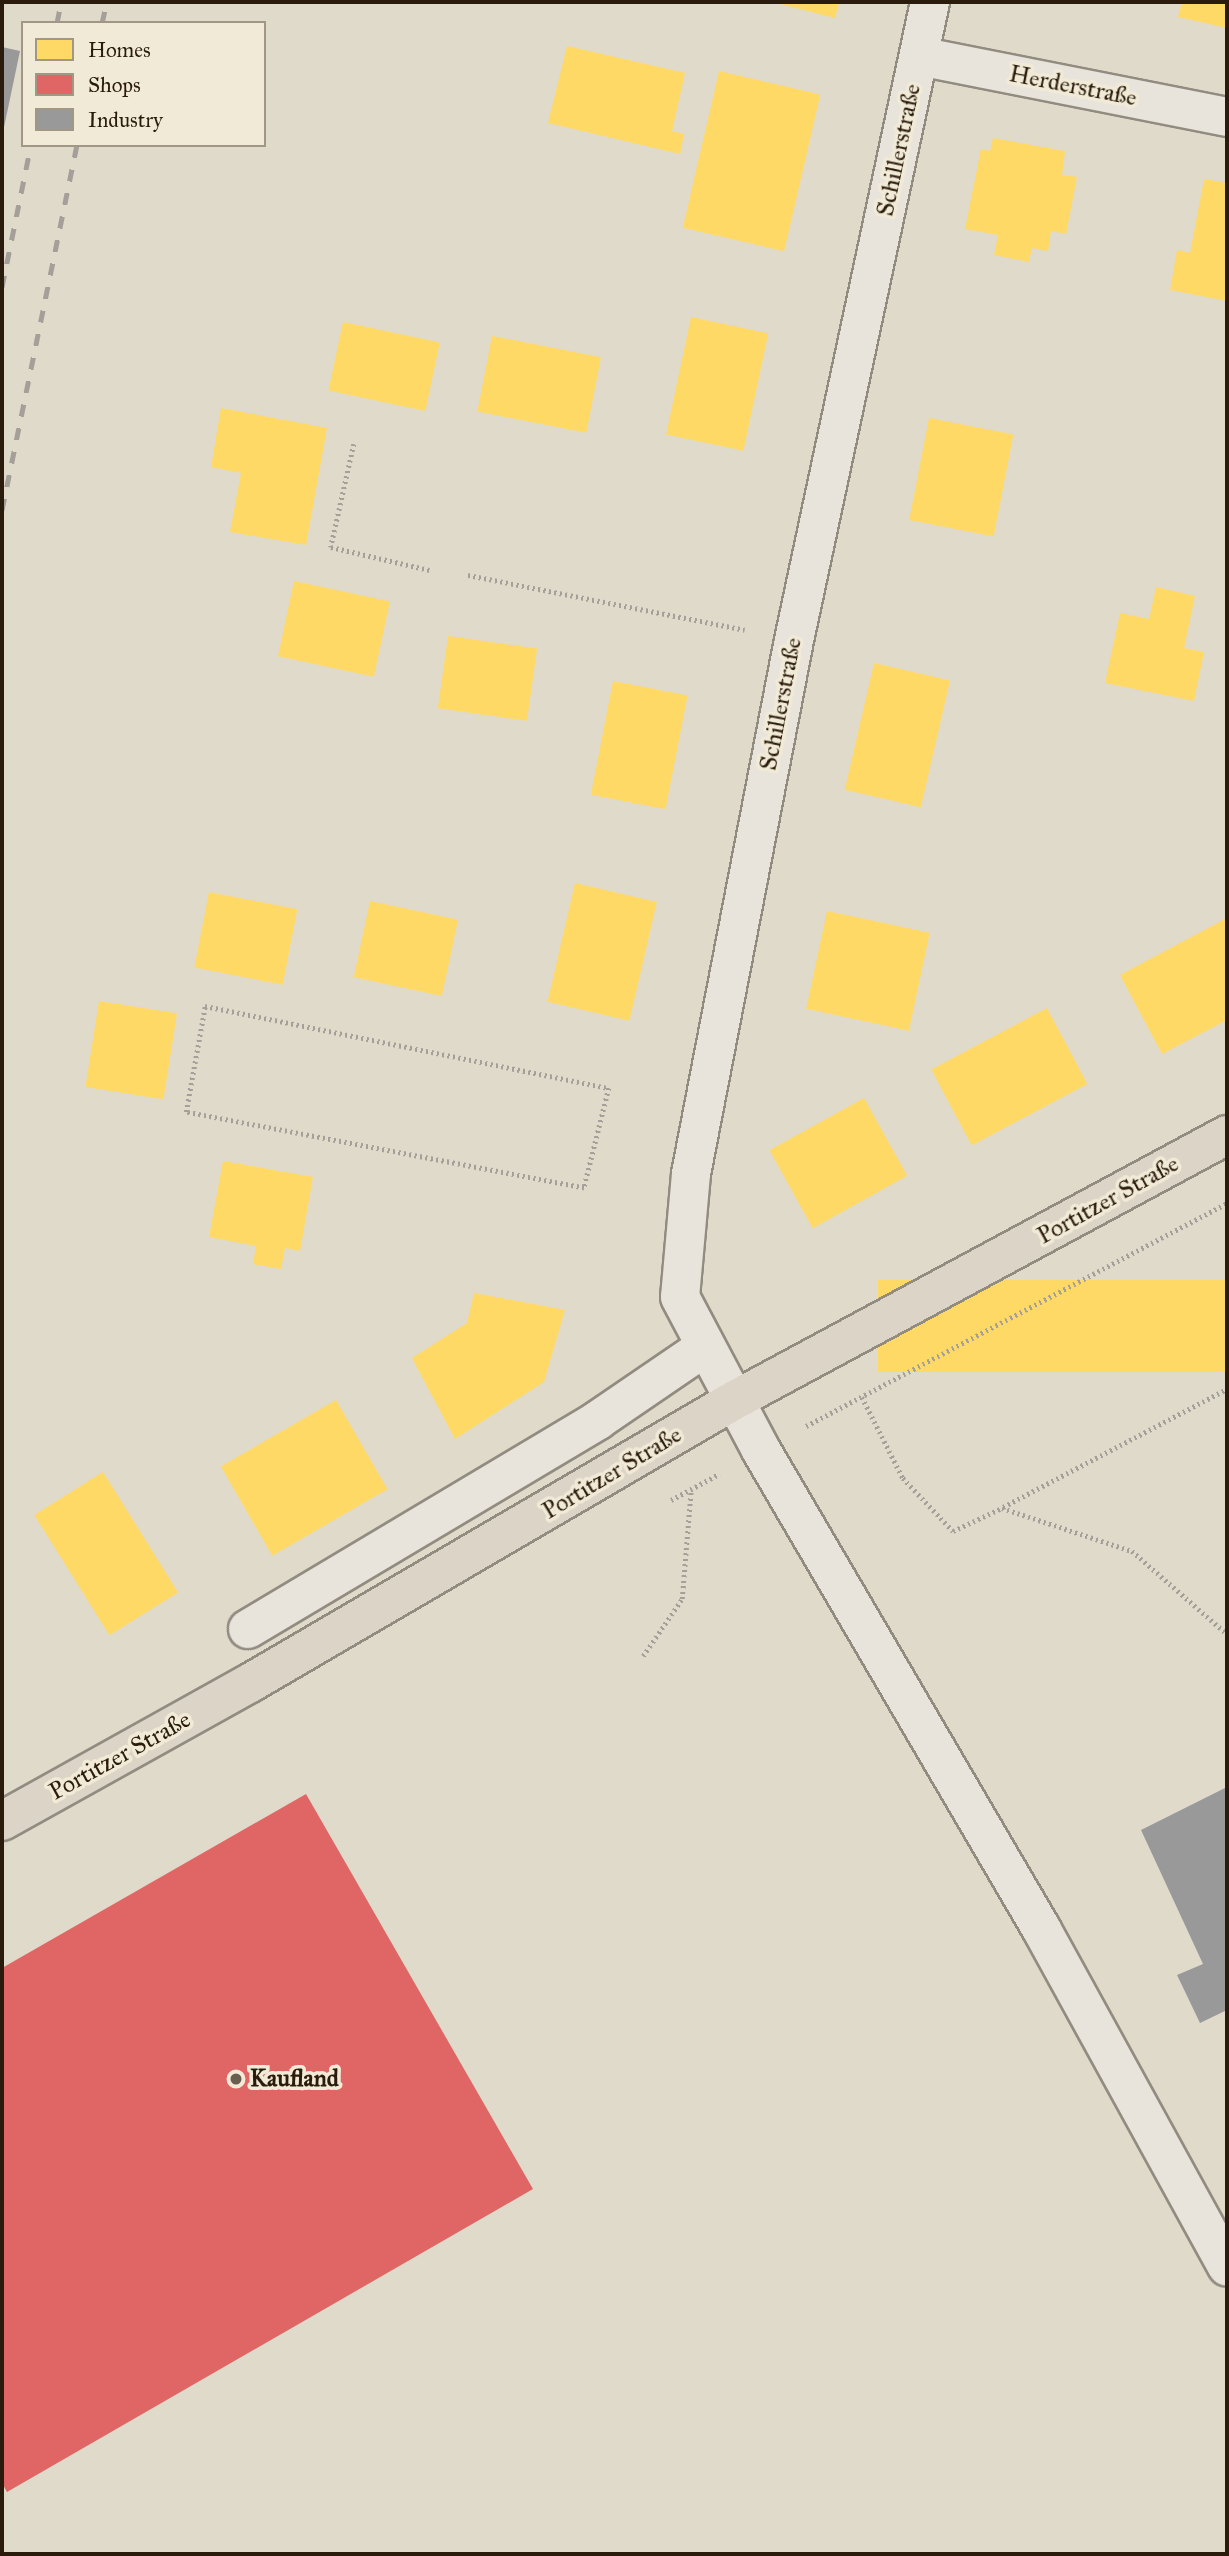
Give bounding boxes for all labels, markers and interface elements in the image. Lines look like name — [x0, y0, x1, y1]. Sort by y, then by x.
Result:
legend — [21, 21, 266, 147]
text: Homes — [88, 37, 151, 63]
street label: Herderstraße — [1007, 60, 1139, 112]
text: Shops — [88, 72, 141, 98]
street label: Schillerstraße — [871, 81, 927, 219]
text: Industry — [88, 107, 163, 133]
street label: Schillerstraße — [754, 635, 808, 773]
street label: Portitzer Straße — [1032, 1149, 1184, 1251]
street label: Portitzer Straße — [537, 1420, 687, 1526]
street label: Portitzer Straße — [44, 1705, 196, 1807]
place label: Kaufland — [250, 2065, 339, 2093]
marker: Kaufland — [228, 2071, 244, 2087]

